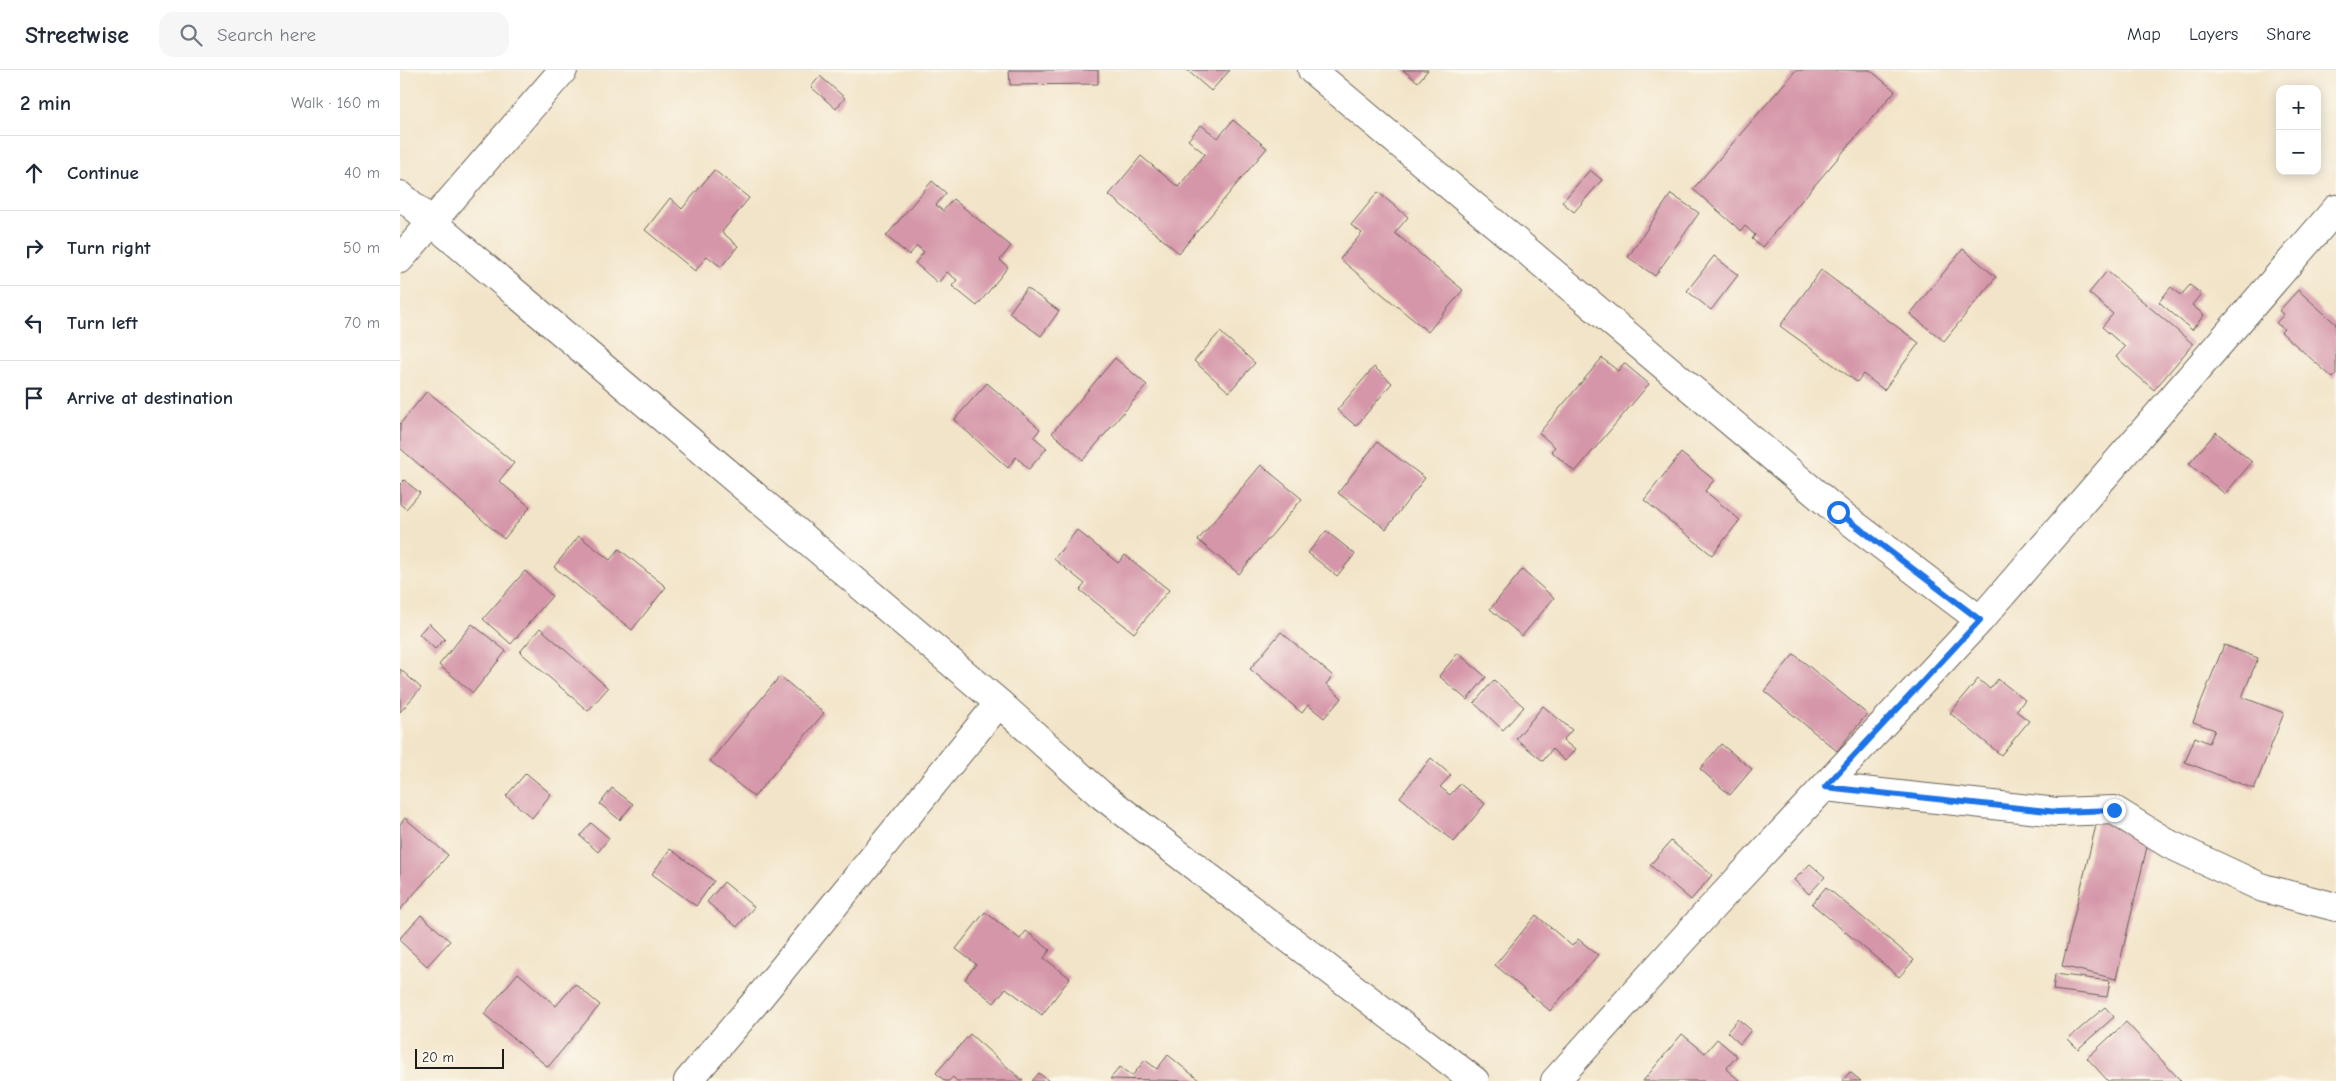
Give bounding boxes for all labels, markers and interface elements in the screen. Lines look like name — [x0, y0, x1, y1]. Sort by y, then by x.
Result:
search box — [159, 12, 509, 57]
text: Streetwise — [25, 21, 129, 49]
icon: search — [177, 21, 205, 49]
text: Search here — [217, 24, 316, 46]
text: Map — [2127, 24, 2161, 45]
text: Layers — [2189, 24, 2238, 45]
text: Share — [2266, 24, 2311, 45]
map controls — [2276, 85, 2321, 175]
button: + — [2276, 85, 2321, 130]
text: 2 min — [20, 91, 71, 115]
text: Walk · 160 m — [291, 94, 380, 112]
button: − — [2276, 130, 2321, 175]
icon: ahead — [20, 159, 48, 187]
text: Continue — [67, 162, 139, 184]
text: 40 m — [344, 164, 380, 182]
icon: right — [20, 234, 48, 262]
text: Turn right — [67, 237, 151, 259]
text: 50 m — [343, 239, 380, 257]
icon: left — [20, 309, 48, 337]
text: Turn left — [67, 312, 138, 334]
text: 70 m — [344, 314, 380, 332]
icon: arrive — [20, 384, 48, 412]
text: Arrive at destination — [67, 387, 233, 409]
route start — [1827, 501, 1850, 524]
route end — [2103, 799, 2126, 822]
scale bar — [415, 1046, 504, 1069]
text: 20 m — [422, 1049, 454, 1066]

